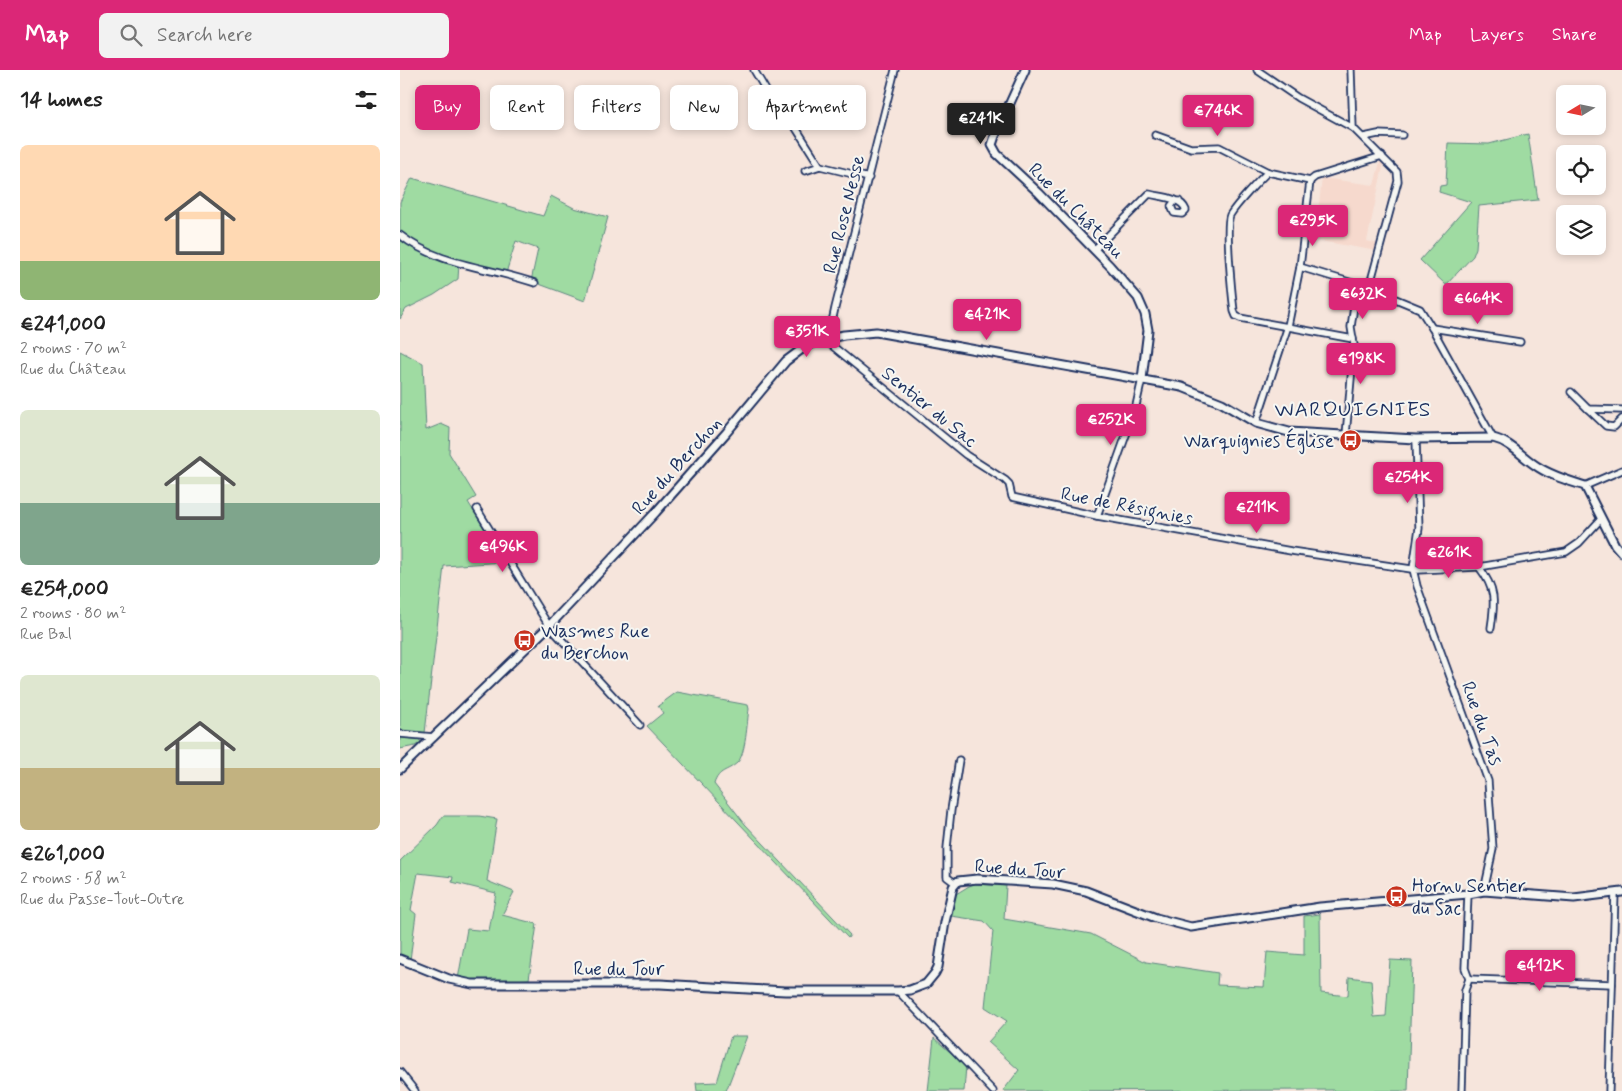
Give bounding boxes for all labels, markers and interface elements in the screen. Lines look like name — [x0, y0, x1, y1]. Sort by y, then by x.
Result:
search box — [99, 13, 449, 58]
text: Map — [25, 20, 69, 51]
icon: search — [117, 21, 145, 49]
text: Search here — [157, 23, 253, 48]
text: Map — [1409, 23, 1442, 47]
text: Layers — [1470, 23, 1524, 47]
text: Share — [1552, 23, 1597, 47]
chip: Buy — [415, 85, 480, 130]
chip: Rent — [490, 85, 564, 130]
chip: Filters — [574, 85, 660, 130]
chip: New — [670, 85, 738, 130]
chip: Apartment — [748, 85, 866, 130]
north arrow — [1556, 85, 1606, 135]
map controls — [1556, 85, 1606, 255]
text: 14 homes — [20, 86, 103, 114]
icon: filters — [352, 86, 380, 114]
pin: €746K — [1183, 94, 1253, 137]
text: €746K — [1194, 100, 1242, 121]
pin: €241K — [946, 102, 1016, 145]
text: €241K — [958, 108, 1004, 129]
button: locate — [1556, 145, 1606, 195]
street label: Rue Rose Nesse — [818, 152, 871, 276]
street label: Rue du Château — [1022, 158, 1129, 265]
icon: home — [155, 178, 245, 268]
pin: €295K — [1278, 204, 1348, 247]
button: layers — [1556, 205, 1606, 255]
text: €295K — [1289, 210, 1337, 231]
pin: €632K — [1328, 278, 1398, 320]
pin: €664K — [1443, 282, 1513, 325]
text: €632K — [1340, 283, 1386, 304]
text: €664K — [1454, 288, 1502, 309]
pin: €421K — [952, 298, 1022, 341]
text: €421K — [964, 304, 1010, 325]
text: €241,000 — [20, 310, 106, 338]
pin: €351K — [772, 316, 842, 358]
text: €351K — [785, 321, 829, 342]
text: 2 rooms · 70 m² — [20, 338, 127, 359]
pin: €198K — [1326, 342, 1396, 385]
text: €198K — [1337, 348, 1385, 369]
text: Rue du Château — [20, 359, 126, 380]
street label: Sentier du Sac — [876, 361, 982, 454]
district label: WARQUIGNIES — [1275, 396, 1432, 424]
pin: €252K — [1076, 404, 1146, 446]
text: €252K — [1087, 409, 1135, 430]
street label: Rue du Berchon — [626, 412, 728, 520]
place label: Warquignies Église — [1184, 428, 1334, 455]
bus stop icon: Warquignies Église — [1338, 428, 1362, 452]
icon: home — [155, 443, 245, 533]
pin: €254K — [1373, 462, 1443, 504]
text: €254K — [1384, 467, 1432, 488]
street label: Rue de Résignies — [1058, 481, 1195, 535]
pin: €211K — [1222, 492, 1292, 534]
text: €211K — [1236, 497, 1278, 518]
pin: €496K — [468, 530, 538, 573]
text: €496K — [479, 536, 527, 557]
pin: €261K — [1414, 536, 1484, 579]
text: €261K — [1427, 542, 1471, 563]
text: €254,000 — [20, 575, 109, 603]
text: 2 rooms · 80 m² — [20, 603, 126, 624]
place label: Wasmes Rue du Berchon — [541, 619, 650, 666]
text: Rue Bal — [20, 624, 72, 645]
bus stop icon: Wasmes Rue du Berchon — [513, 629, 537, 653]
street label: Rue du Tas — [1455, 678, 1508, 769]
icon: home — [155, 708, 245, 798]
text: €261,000 — [20, 840, 105, 868]
street label: Rue du Tour — [974, 854, 1066, 885]
text: 2 rooms · 58 m² — [20, 868, 126, 889]
place label: Hornu Sentier du Sac — [1412, 874, 1526, 921]
bus stop icon: Hornu Sentier du Sac — [1384, 884, 1408, 908]
text: Rue du Passe-Tout-Outre — [20, 889, 185, 910]
pin: €412K — [1505, 950, 1575, 992]
text: €412K — [1516, 955, 1564, 976]
street label: Rue du Tour — [574, 957, 665, 982]

